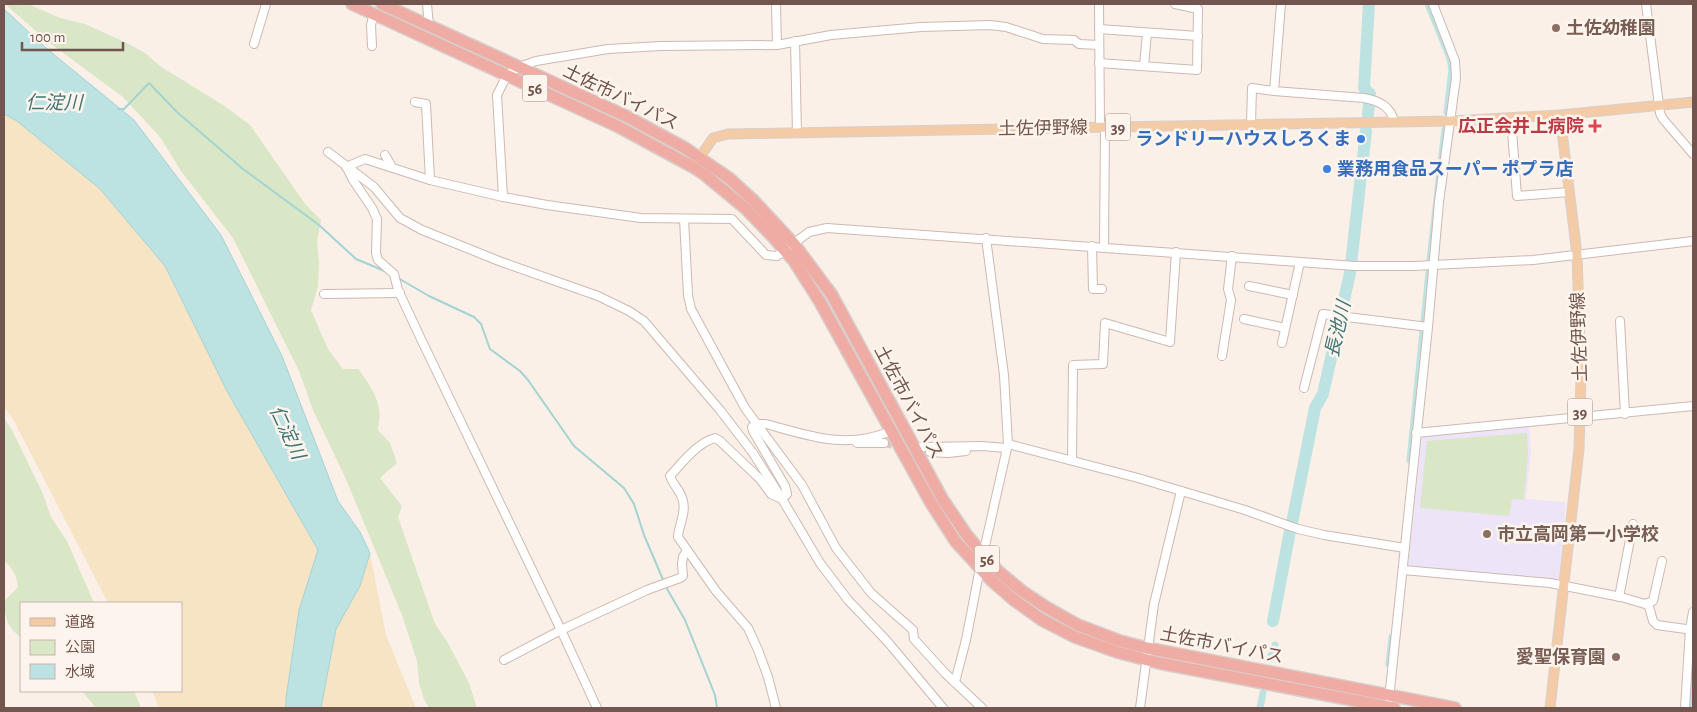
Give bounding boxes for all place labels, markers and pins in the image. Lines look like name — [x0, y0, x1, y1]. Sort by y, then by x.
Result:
place label: 土佐幼稚園 — [1566, 18, 1656, 38]
marker: 土佐幼稚園 — [1550, 22, 1562, 34]
place label: 広正会井上病院 — [1458, 116, 1584, 136]
marker: 広正会井上病院 — [1588, 119, 1602, 133]
place label: ランドリーハウスしろくま — [1135, 129, 1351, 149]
marker: ランドリーハウスしろくま — [1355, 133, 1367, 145]
place label: 業務用食品スーパー ポプラ店 — [1337, 159, 1574, 179]
marker: 業務用食品スーパー ポプラ店 — [1321, 163, 1333, 175]
place label: 市立高岡第一小学校 — [1497, 524, 1659, 544]
marker: 市立高岡第一小学校 — [1481, 528, 1493, 540]
place label: 愛聖保育園 — [1516, 647, 1606, 667]
marker: 愛聖保育園 — [1610, 651, 1622, 663]

